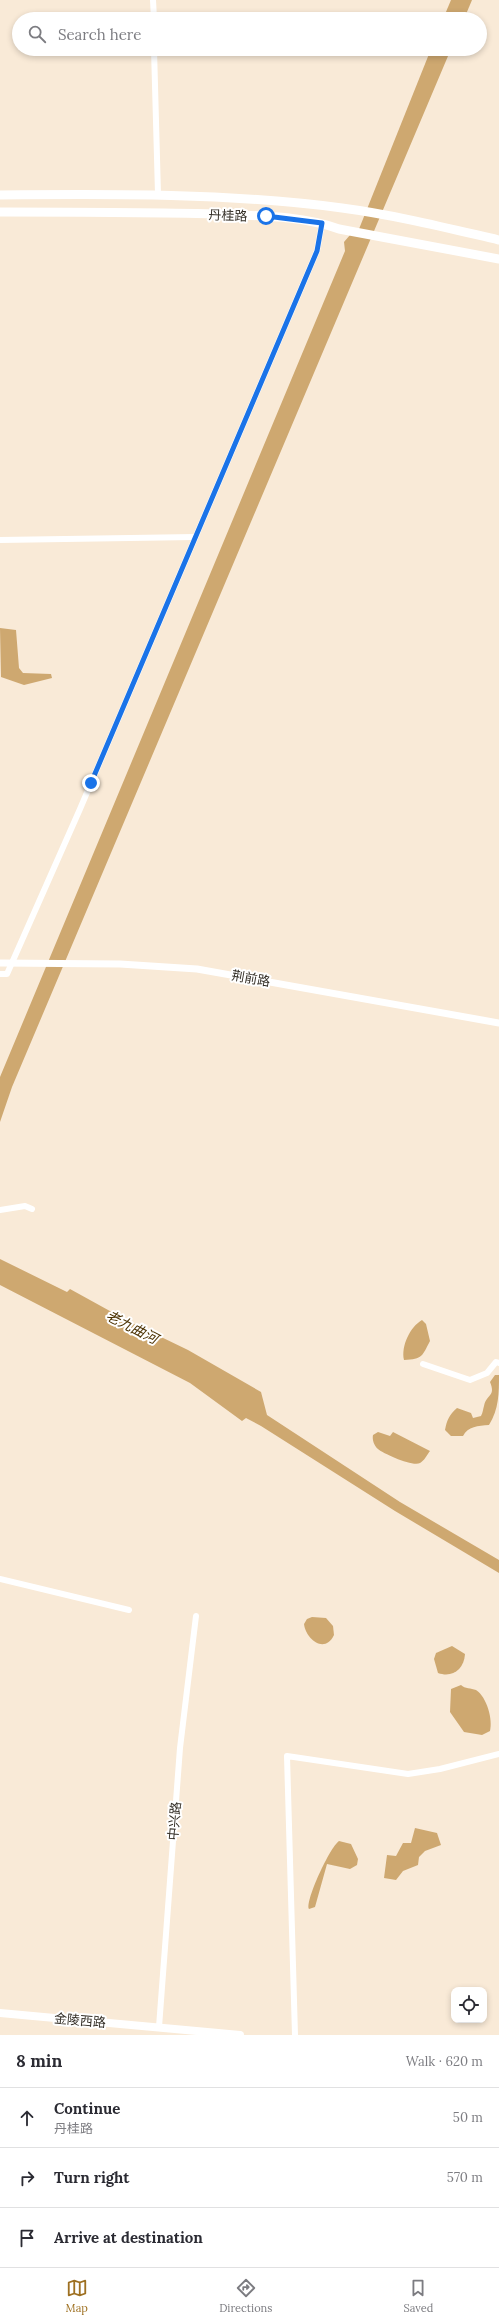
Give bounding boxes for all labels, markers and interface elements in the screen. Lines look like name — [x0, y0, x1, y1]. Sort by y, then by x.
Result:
search box — [12, 12, 487, 56]
icon: search — [26, 23, 48, 45]
text: Search here — [58, 25, 141, 44]
street label: 丹桂路 — [208, 206, 248, 225]
route start — [257, 207, 275, 225]
route end — [82, 774, 100, 792]
street label: 荆前路 — [230, 967, 272, 990]
water label: 老九曲河 — [103, 1306, 164, 1349]
street label: 中兴路 — [164, 1801, 185, 1841]
map controls — [451, 1987, 487, 2023]
button: locate — [451, 1987, 487, 2023]
street label: 金陵西路 — [53, 2010, 107, 2031]
text: 8 min — [16, 2050, 62, 2072]
text: Walk · 620 m — [406, 2053, 483, 2070]
text: Continue — [54, 2099, 120, 2118]
icon: ahead — [16, 2107, 38, 2129]
text: 50 m — [453, 2109, 483, 2126]
text: 丹桂路 — [54, 2120, 93, 2137]
icon: right — [16, 2167, 38, 2189]
text: Turn right — [54, 2168, 130, 2187]
text: 570 m — [447, 2169, 483, 2186]
icon: arrive — [16, 2227, 38, 2249]
text: Arrive at destination — [54, 2228, 203, 2247]
tab: Map — [66, 2277, 88, 2315]
tab: Directions — [219, 2277, 272, 2315]
tab: Saved — [404, 2277, 433, 2315]

